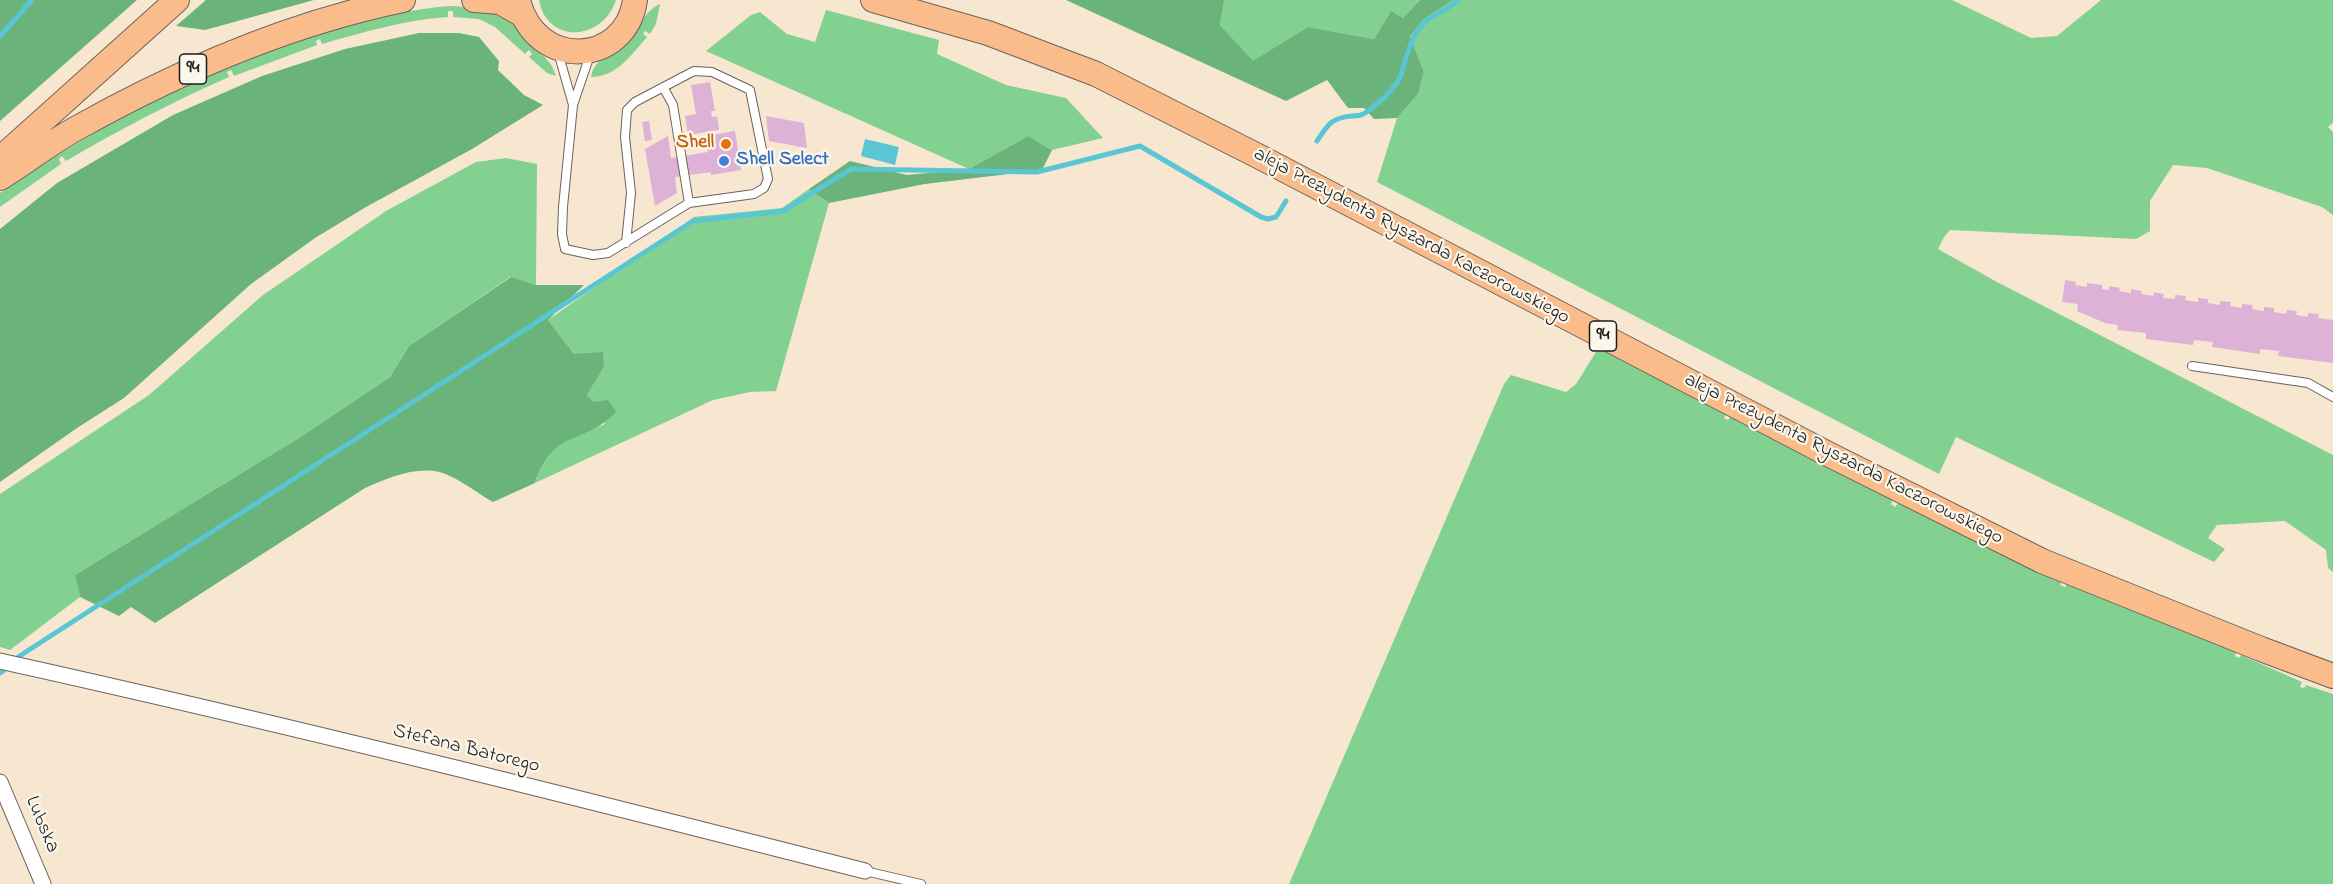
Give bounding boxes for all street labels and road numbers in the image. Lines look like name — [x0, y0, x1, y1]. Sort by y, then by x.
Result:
road number: 94 — [180, 54, 206, 84]
street label: aleja Prezydenta Ryszarda Kaczorowskiego — [1249, 143, 1573, 331]
road number: 94 — [1590, 321, 1616, 351]
street label: aleja Prezydenta Ryszarda Kaczorowskiego — [1680, 369, 2006, 551]
street label: Stefana Batorego — [390, 720, 542, 780]
street label: Lubska — [18, 793, 64, 857]

